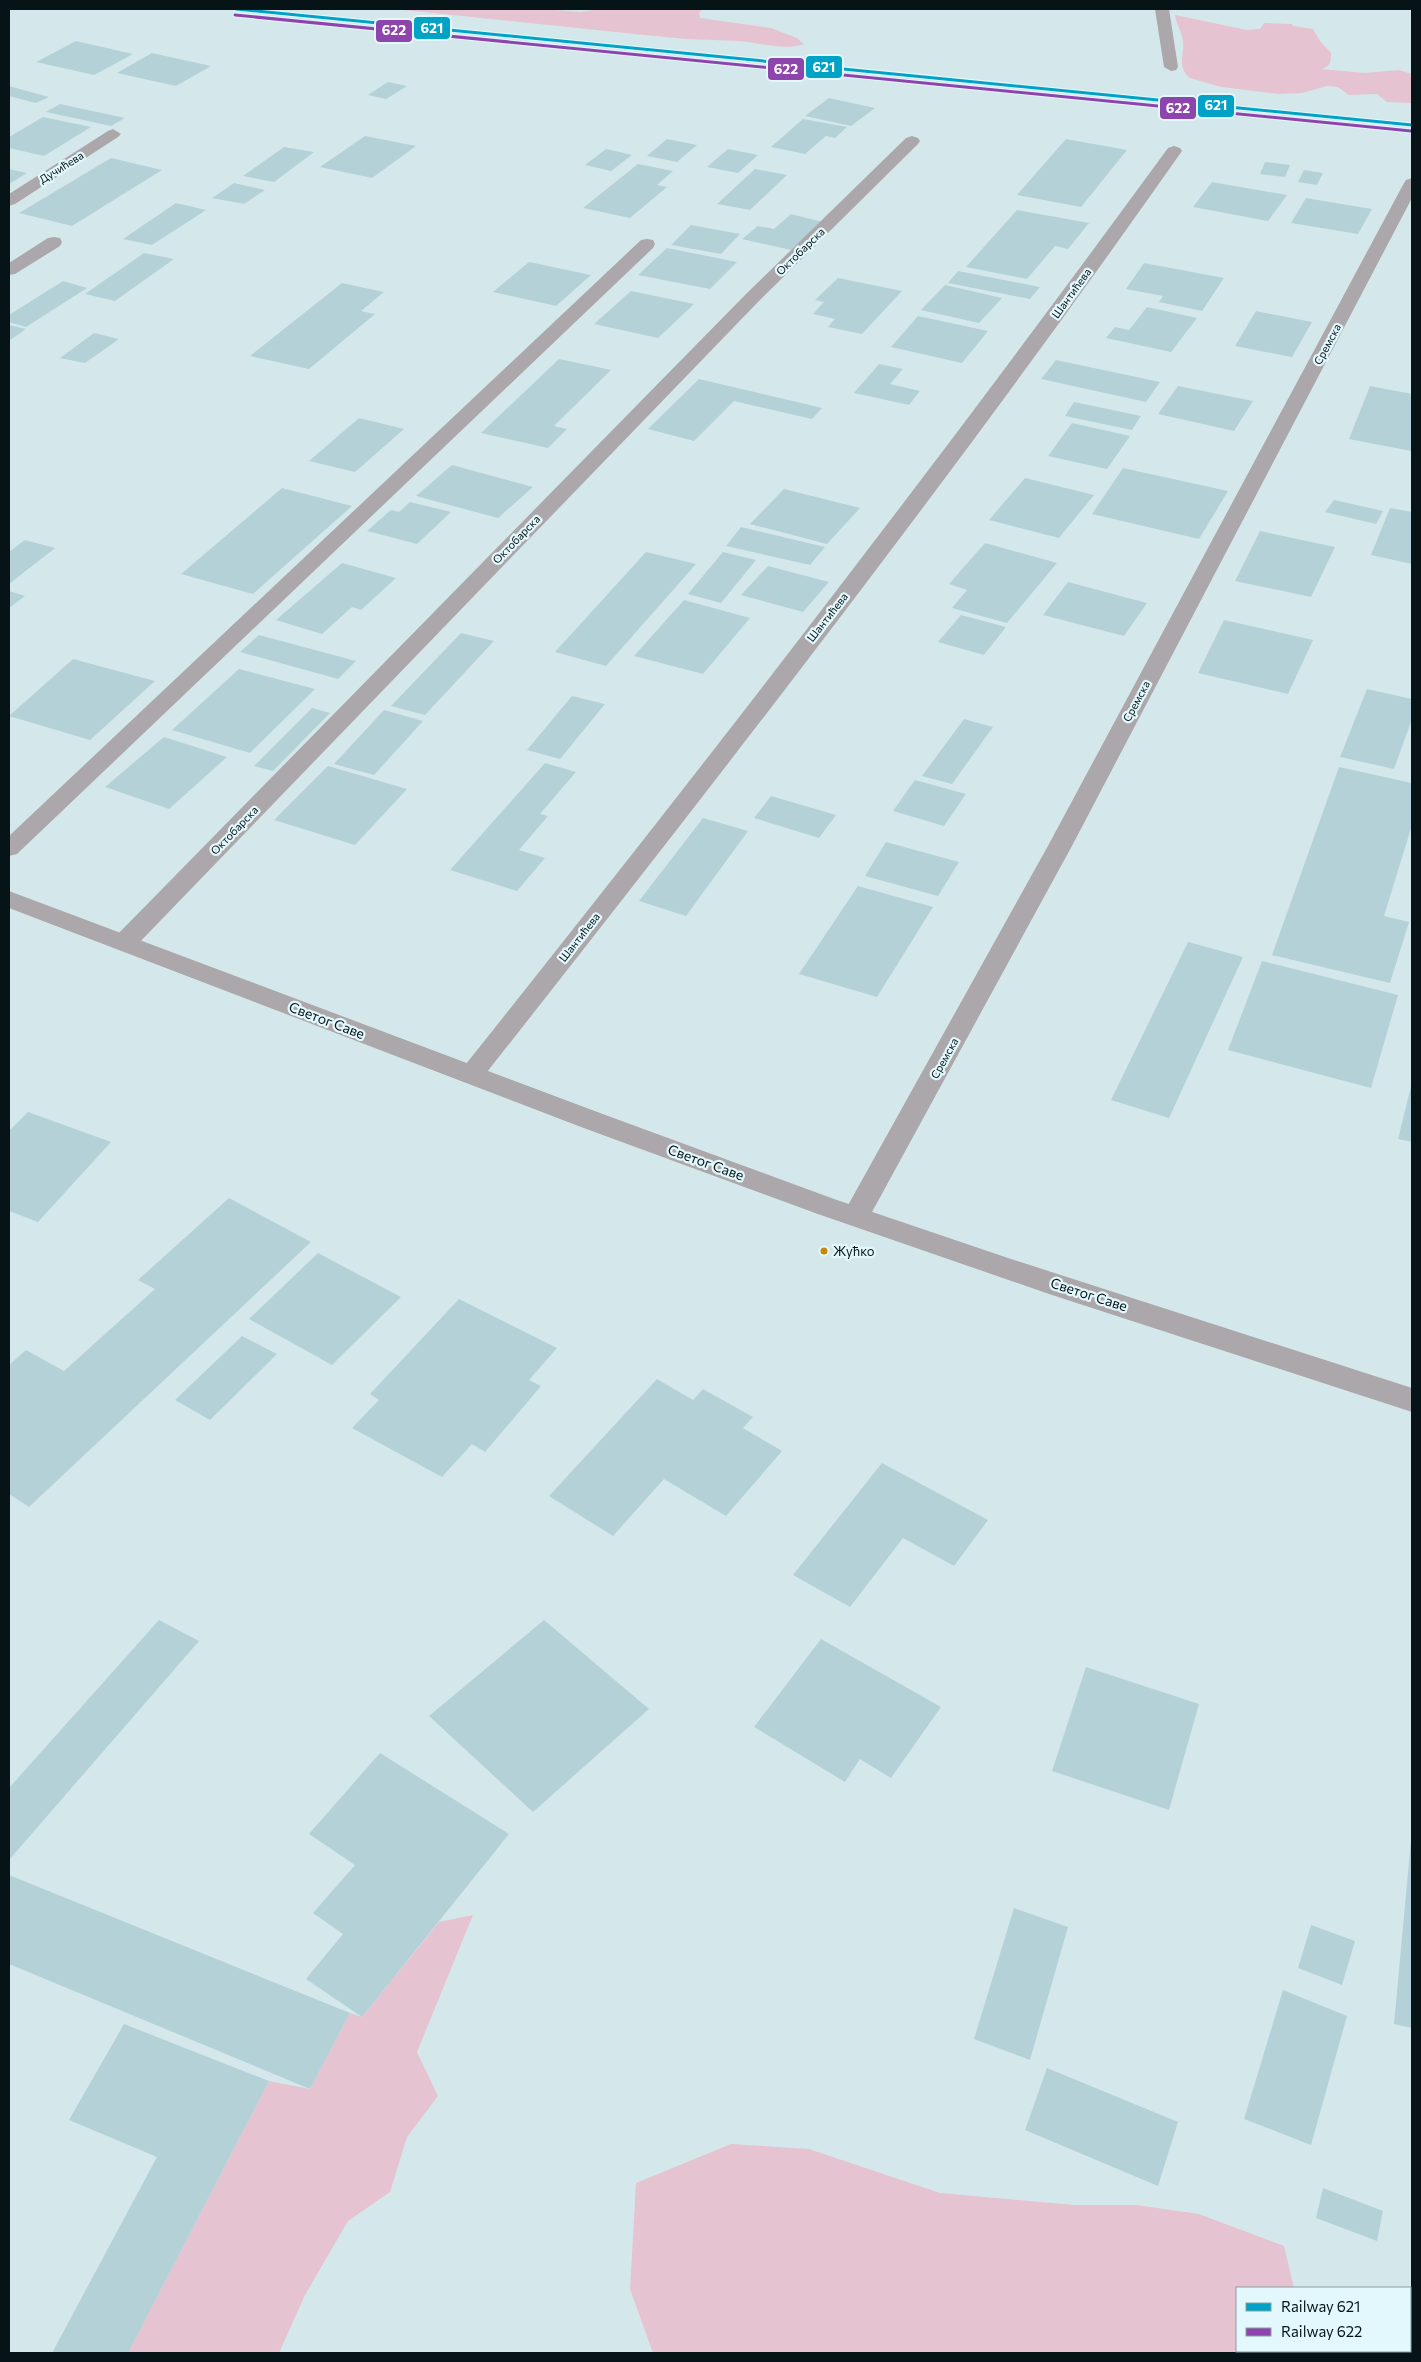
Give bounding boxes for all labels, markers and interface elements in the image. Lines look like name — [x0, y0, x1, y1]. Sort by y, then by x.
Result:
line badge: 621 — [413, 16, 451, 40]
line badge: 622 — [375, 19, 413, 43]
text: 621 — [421, 19, 443, 36]
text: 622 — [382, 21, 406, 38]
line badge: 621 — [805, 55, 843, 79]
line badge: 622 — [767, 57, 805, 81]
text: 621 — [813, 58, 835, 75]
text: 622 — [774, 60, 798, 77]
line badge: 621 — [1197, 94, 1235, 118]
line badge: 622 — [1159, 96, 1197, 120]
text: 621 — [1205, 96, 1227, 113]
text: 622 — [1166, 99, 1190, 116]
street label: Дучићева — [36, 148, 86, 186]
street label: Октобарска — [773, 225, 827, 277]
street label: Шантићева — [1049, 265, 1093, 321]
street label: Сремска — [1311, 321, 1343, 367]
street label: Октобарска — [490, 512, 542, 566]
street label: Шантићева — [804, 590, 850, 644]
street label: Сремска — [1120, 678, 1152, 724]
street label: Октобарска — [208, 803, 260, 857]
street label: Шантићева — [556, 910, 602, 964]
street label: Светог Саве — [287, 998, 367, 1042]
street label: Сремска — [928, 1035, 960, 1081]
street label: Светог Саве — [666, 1140, 746, 1184]
place label: Жућко — [833, 1243, 875, 1259]
marker: Жућко — [819, 1246, 829, 1256]
street label: Светог Саве — [1048, 1274, 1130, 1314]
legend — [1236, 2287, 1411, 2352]
text: Railway 621 — [1281, 2297, 1360, 2315]
text: Railway 622 — [1281, 2322, 1362, 2340]

